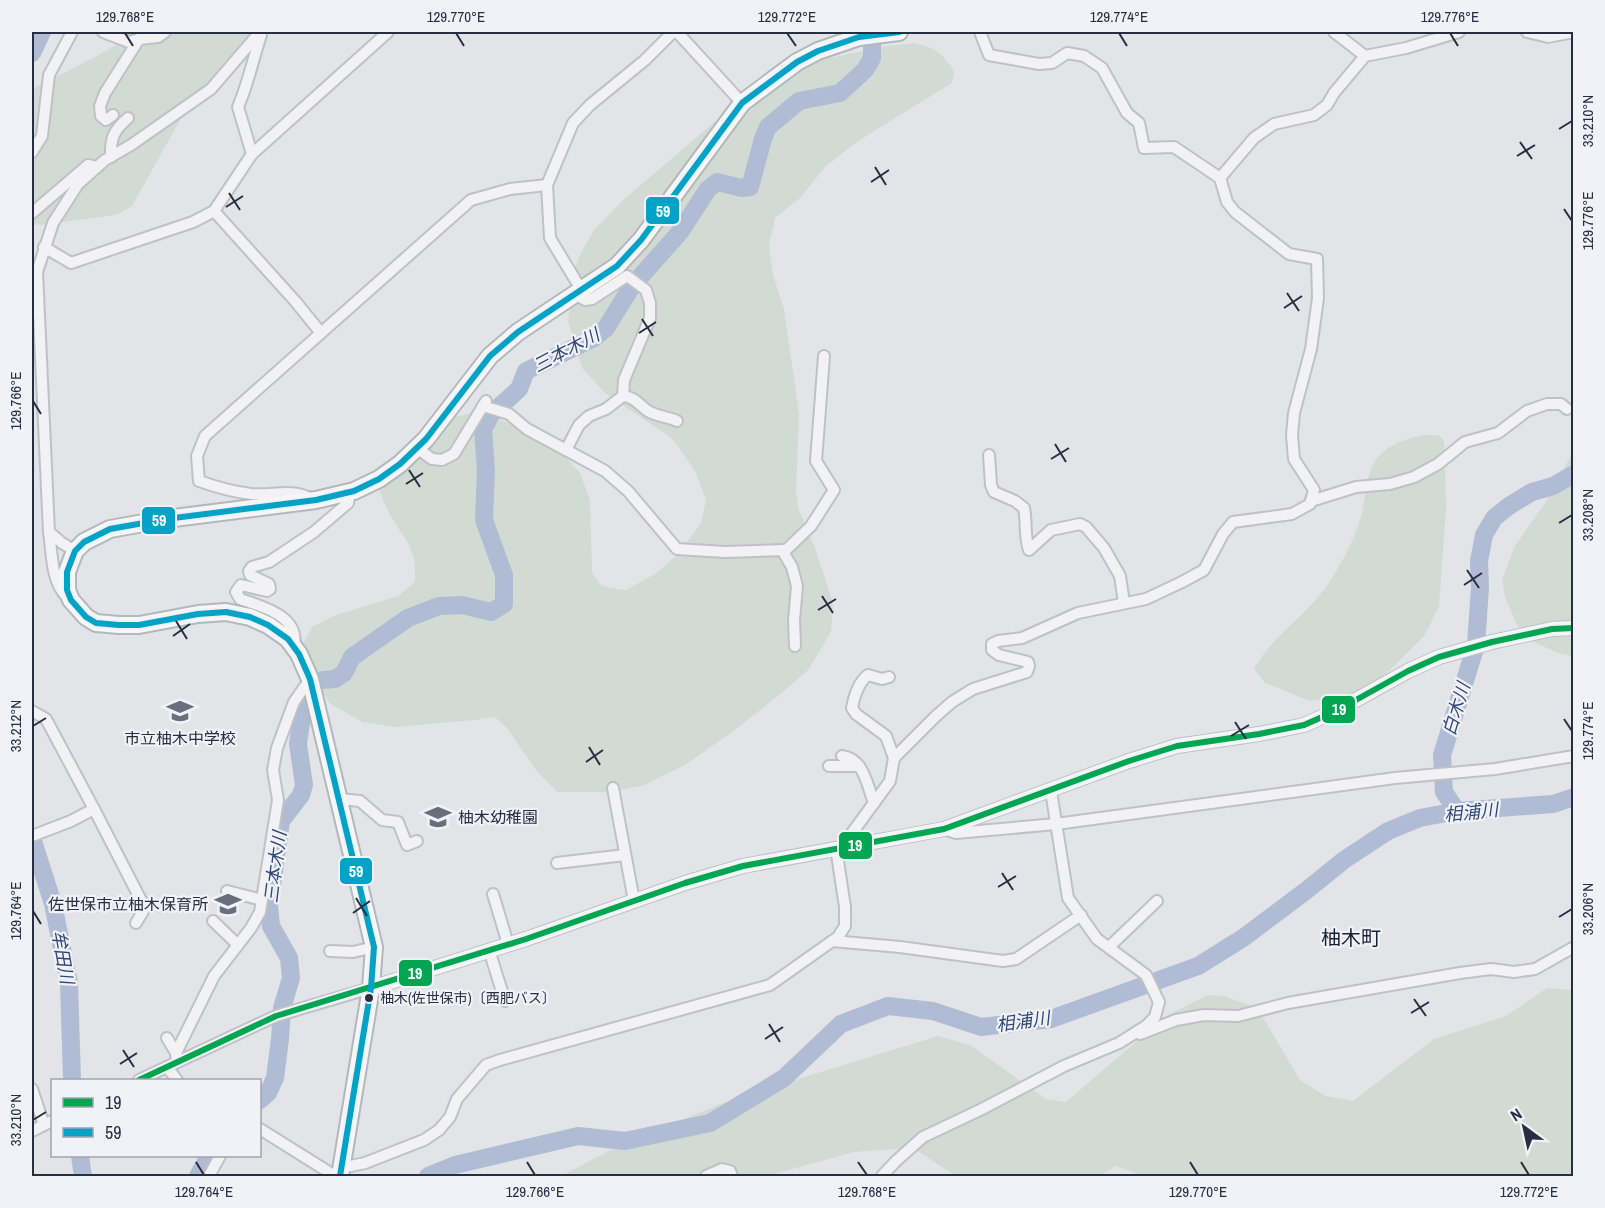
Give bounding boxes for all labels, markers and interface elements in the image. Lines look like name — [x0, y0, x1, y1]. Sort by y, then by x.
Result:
text: 129.768°E — [96, 6, 154, 27]
text: 129.770°E — [427, 6, 485, 27]
text: 129.772°E — [758, 6, 816, 27]
text: 129.774°E — [1090, 6, 1148, 27]
text: 129.776°E — [1421, 6, 1479, 27]
text: 33.210°N — [1577, 95, 1598, 147]
text: 129.776°E — [1577, 192, 1598, 250]
line badge: 59 — [645, 196, 680, 225]
text: 59 — [656, 200, 670, 222]
water label: 三本木川 — [528, 321, 605, 378]
text: 129.766°E — [5, 372, 26, 430]
text: 33.208°N — [1577, 489, 1598, 541]
line badge: 59 — [141, 506, 176, 535]
text: 59 — [152, 509, 166, 531]
water label: 白木川 — [1436, 678, 1476, 738]
line badge: 19 — [1321, 695, 1356, 724]
school or university icon: 市立柚木中学校 — [165, 696, 195, 726]
text: 19 — [1332, 698, 1346, 720]
text: 33.212°N — [5, 700, 26, 752]
text: 129.774°E — [1577, 702, 1598, 760]
place label: 市立柚木中学校 — [124, 727, 236, 749]
water label: 相浦川 — [1443, 797, 1501, 827]
school or university icon: 柚木幼稚園 — [423, 802, 453, 832]
place label: 柚木幼稚園 — [458, 806, 538, 828]
water label: 三本木川 — [258, 828, 292, 904]
line badge: 19 — [838, 831, 873, 860]
text: 19 — [848, 834, 862, 856]
line badge: 59 — [339, 857, 373, 885]
text: 59 — [349, 860, 363, 882]
text: 129.764°E — [5, 882, 26, 940]
text: 33.206°N — [1577, 883, 1598, 935]
school or university icon: 佐世保市立柚木保育所 — [213, 889, 243, 919]
place label: 佐世保市立柚木保育所 — [48, 893, 208, 915]
district label: 柚木町 — [1321, 924, 1381, 951]
water label: 牟田川 — [46, 928, 80, 988]
line badge: 19 — [398, 959, 433, 987]
text: 19 — [408, 962, 422, 984]
place label: 柚木(佐世保市)〔西肥バス〕 — [380, 989, 556, 1007]
marker: 柚木(佐世保市)〔西肥バス〕 — [363, 992, 375, 1004]
water label: 相浦川 — [995, 1005, 1053, 1037]
legend — [51, 1079, 261, 1157]
text: 19 — [105, 1090, 121, 1115]
text: 33.210°N — [5, 1094, 26, 1146]
north arrow — [1494, 1097, 1554, 1157]
text: N — [1506, 1103, 1526, 1126]
text: 59 — [105, 1120, 121, 1145]
text: 129.764°E — [175, 1181, 233, 1202]
text: 129.766°E — [506, 1181, 564, 1202]
text: 129.768°E — [838, 1181, 896, 1202]
text: 129.770°E — [1169, 1181, 1227, 1202]
text: 129.772°E — [1500, 1181, 1558, 1202]

